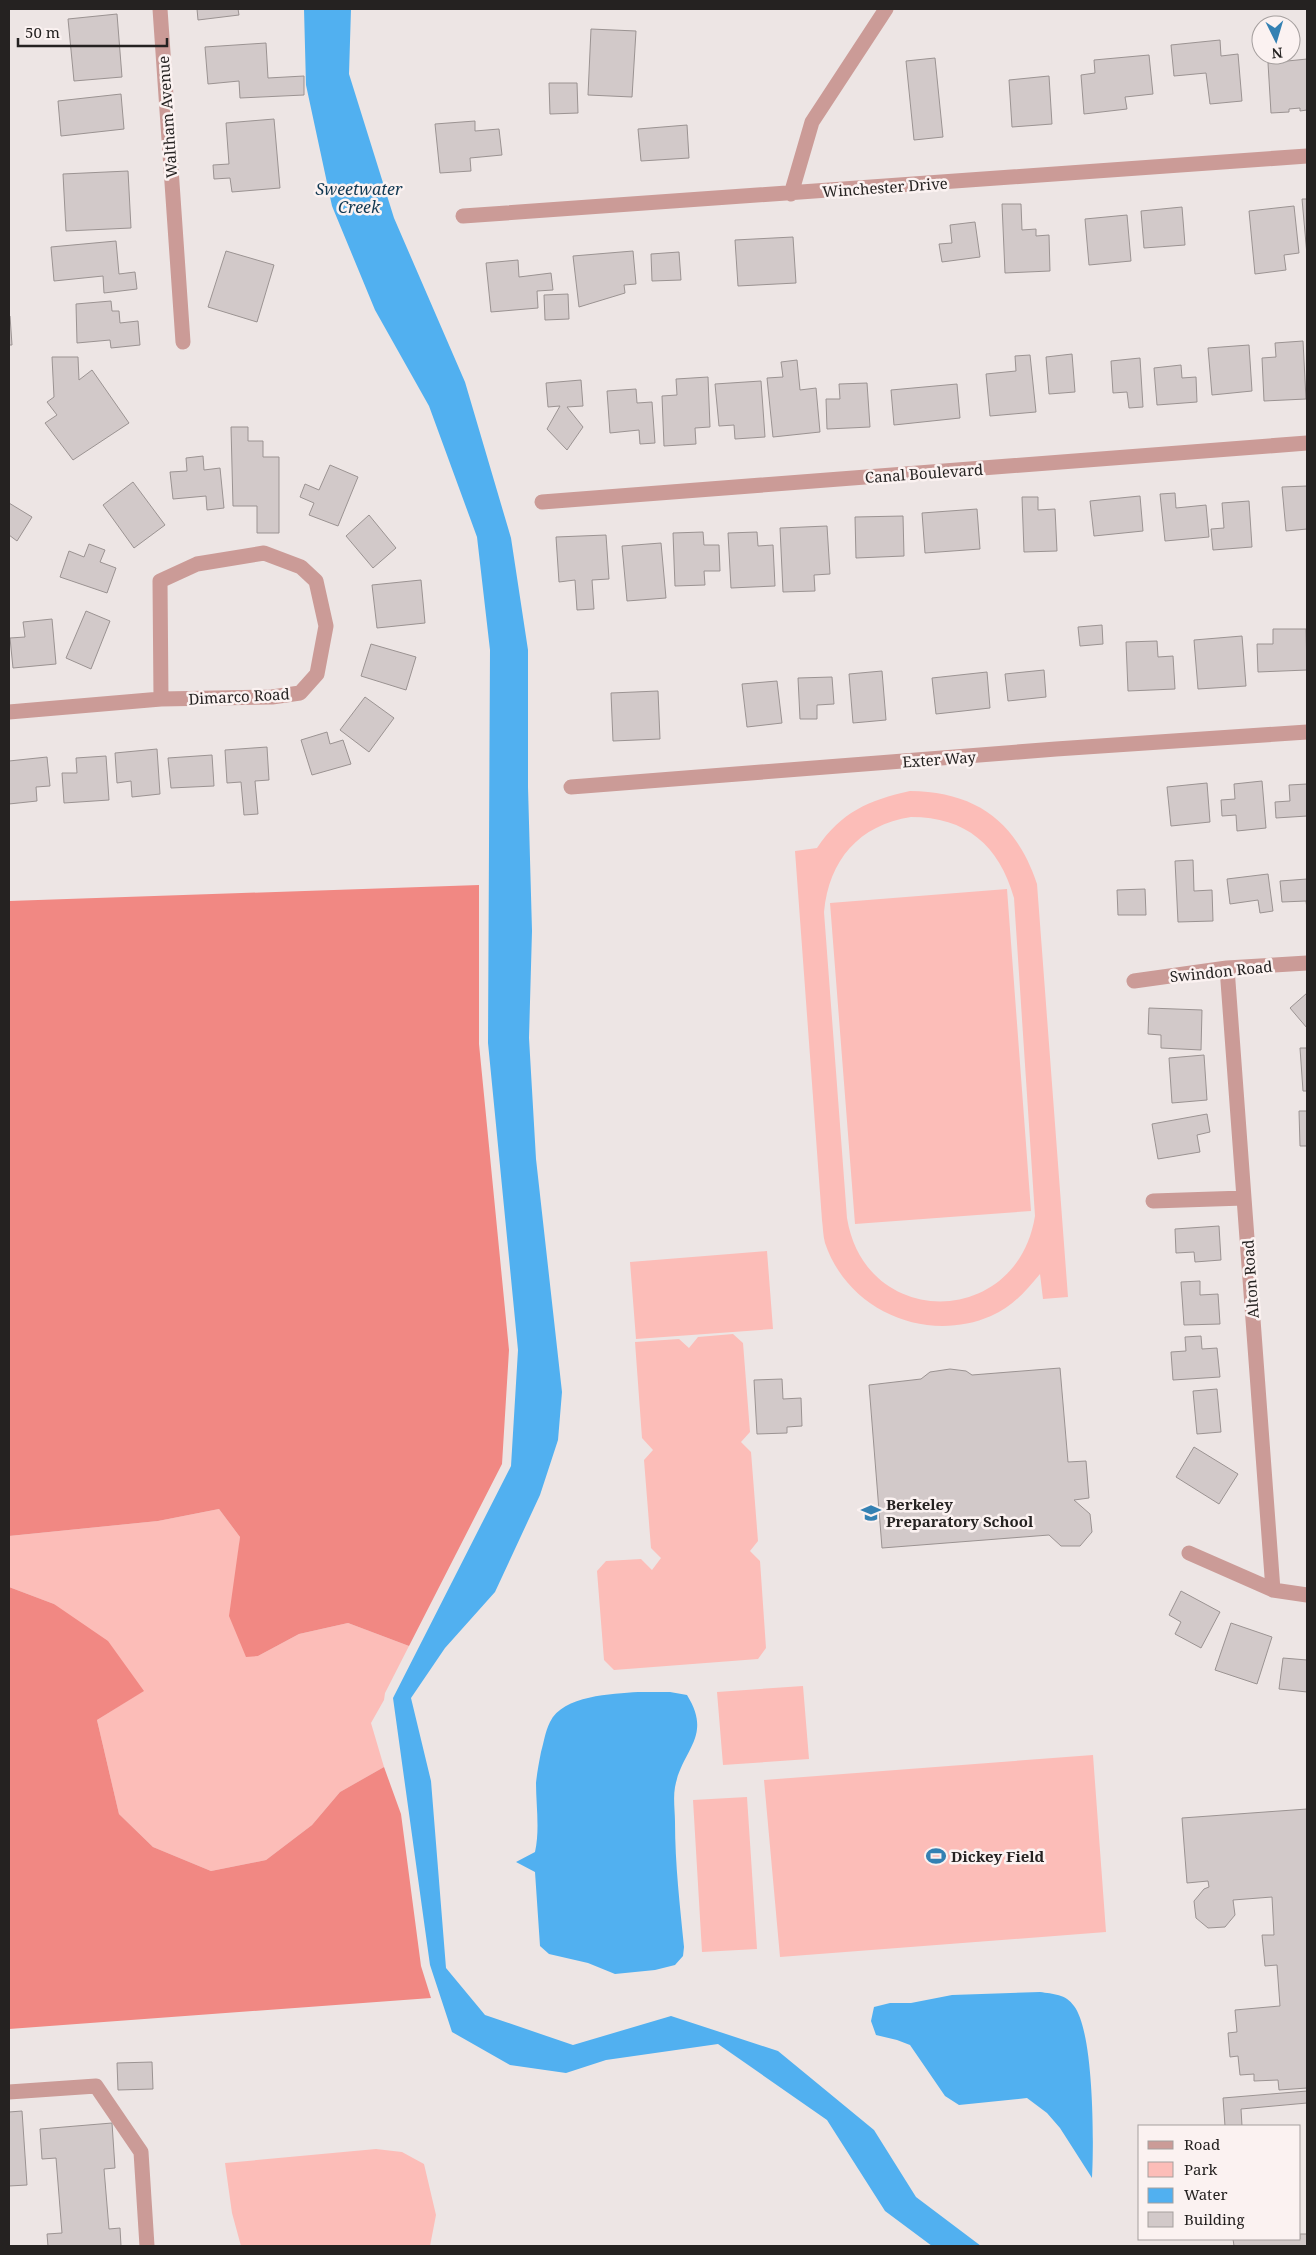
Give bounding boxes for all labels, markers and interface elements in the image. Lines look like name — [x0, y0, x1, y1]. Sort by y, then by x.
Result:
scale bar — [18, 15, 166, 47]
north arrow — [1251, 15, 1301, 65]
text: 50 m — [25, 22, 60, 42]
text: N — [1271, 44, 1284, 63]
street label: Waltham Avenue — [153, 55, 181, 179]
street label: Winchester Drive — [822, 173, 948, 201]
water label: Sweetwater Creek — [316, 178, 403, 218]
street label: Canal Boulevard — [864, 459, 984, 487]
street label: Dimarco Road — [188, 683, 290, 709]
street label: Exter Way — [902, 746, 977, 772]
street label: Swindon Road — [1169, 956, 1273, 986]
street label: Alton Road — [1237, 1239, 1263, 1319]
place label: Berkeley Preparatory School — [886, 1494, 1034, 1531]
school or university icon: Berkeley Preparatory School — [860, 1502, 882, 1524]
sports icon: Dickey Field — [925, 1845, 947, 1867]
place label: Dickey Field — [951, 1846, 1045, 1866]
legend — [1138, 2125, 1301, 2240]
text: Road — [1184, 2134, 1220, 2154]
text: Park — [1184, 2159, 1218, 2179]
text: Water — [1184, 2184, 1227, 2204]
text: Building — [1184, 2209, 1245, 2229]

